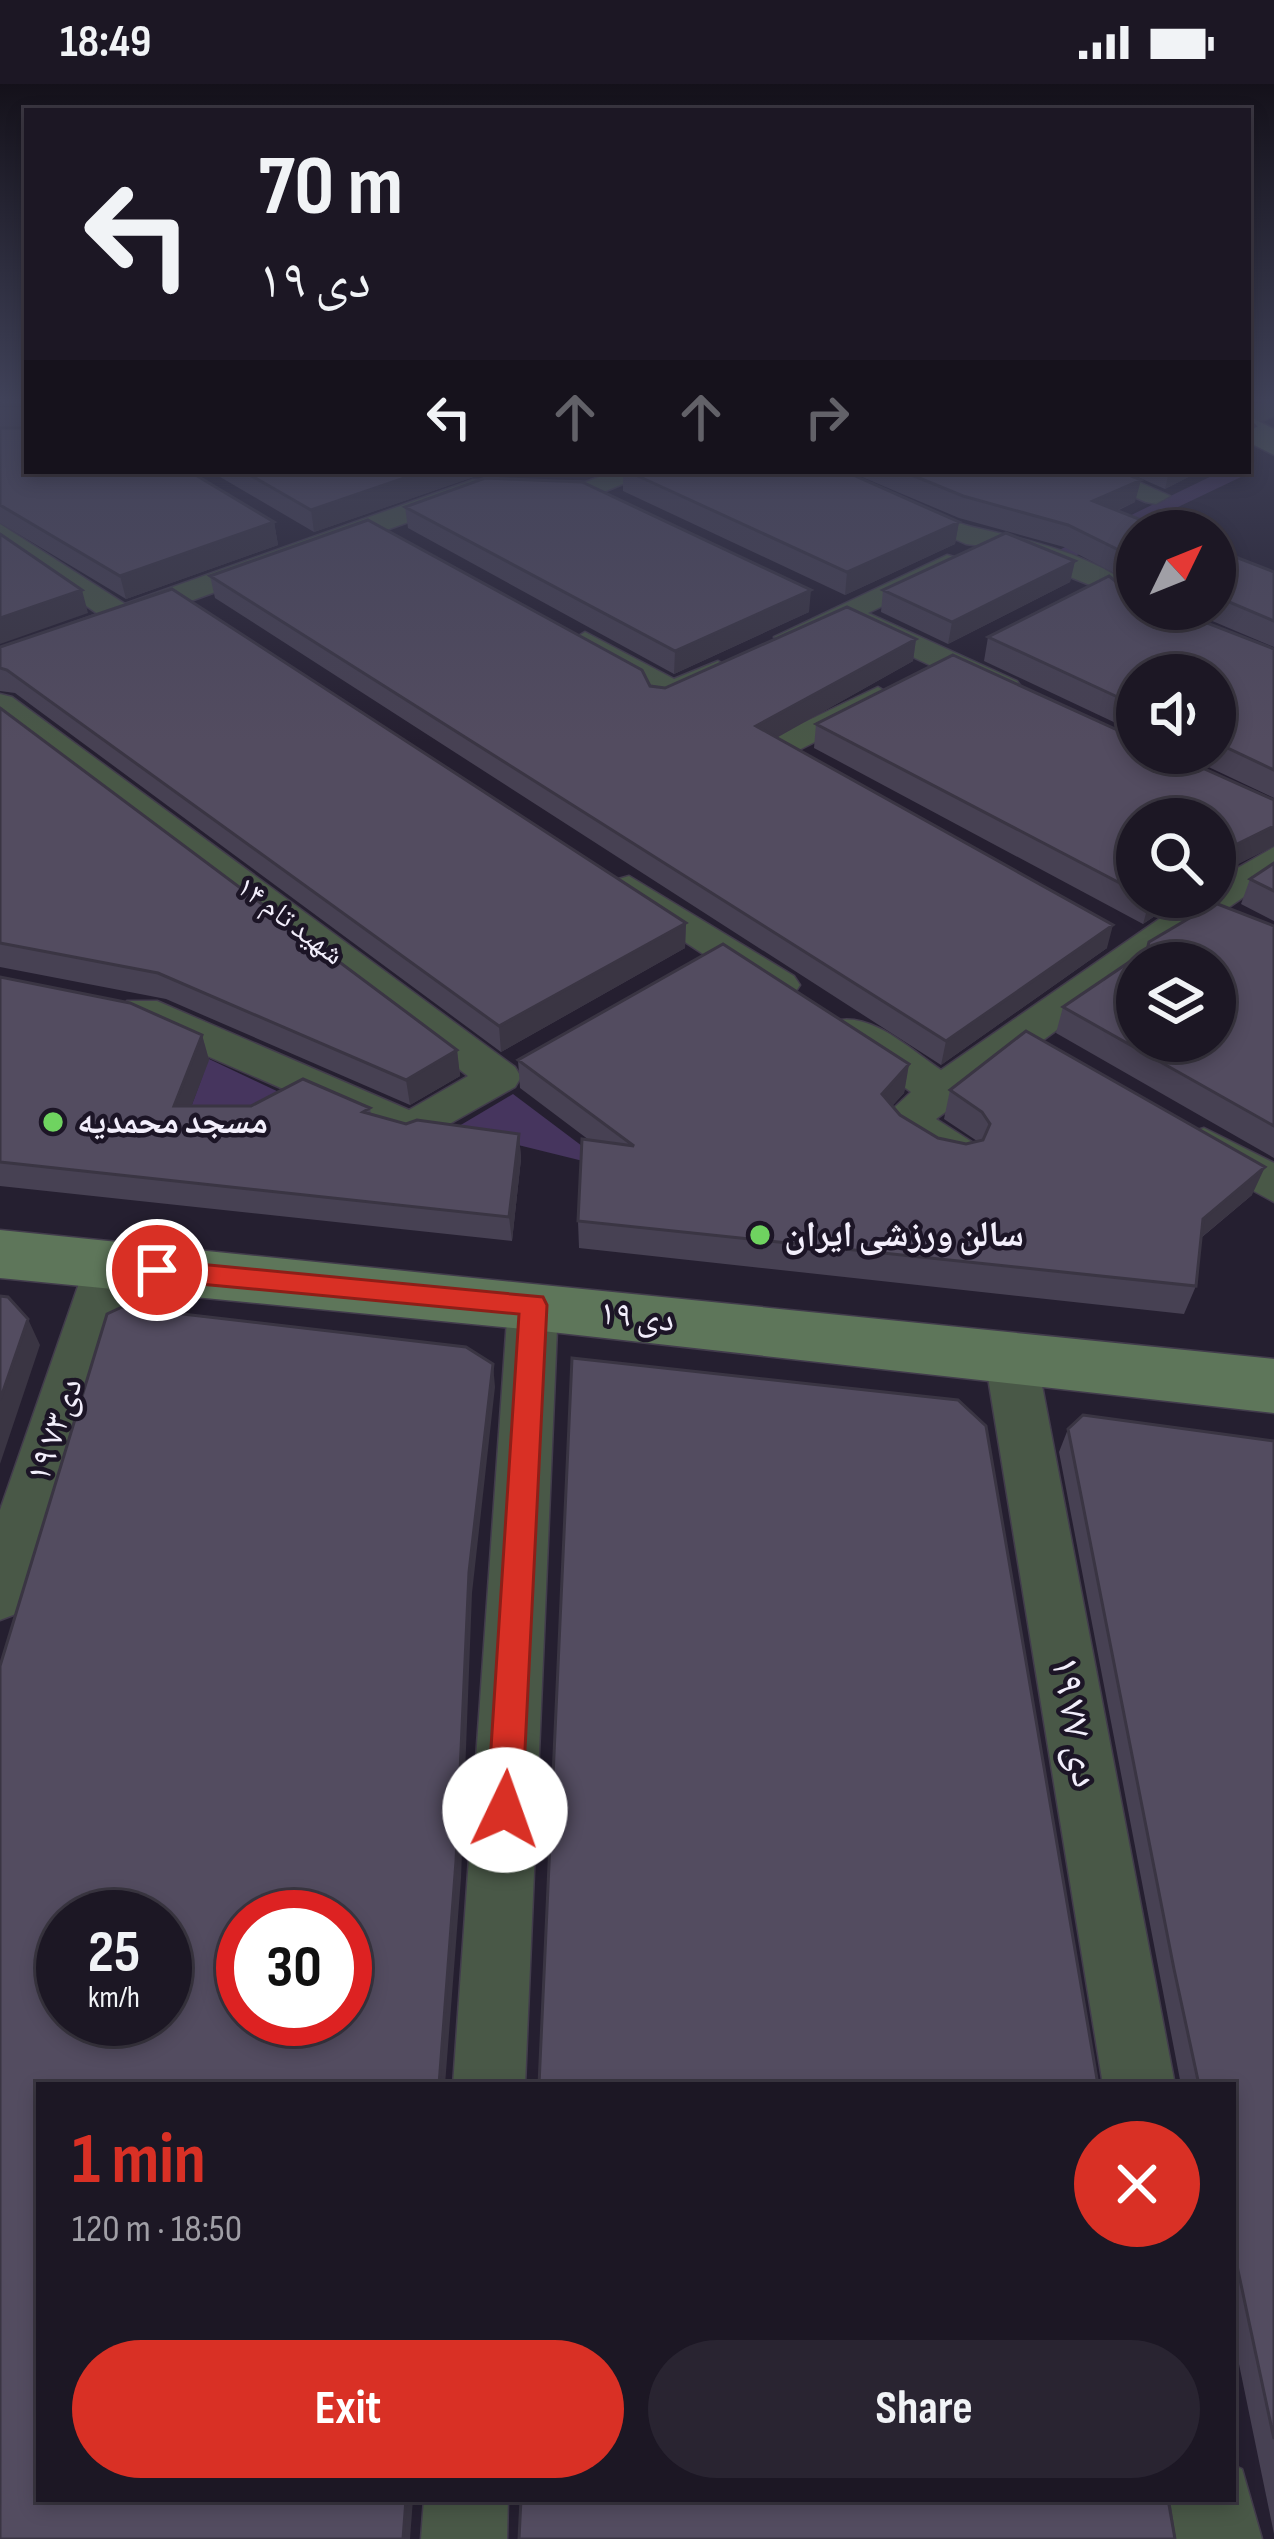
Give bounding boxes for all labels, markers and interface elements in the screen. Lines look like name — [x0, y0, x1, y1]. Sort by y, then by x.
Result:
text: 18:49 — [60, 15, 151, 70]
text: 70 m — [258, 137, 403, 238]
icon: left — [60, 156, 216, 312]
text: ۱۹ دی — [258, 248, 371, 313]
icon: left — [416, 384, 482, 450]
icon: ahead — [542, 384, 608, 450]
icon: ahead — [668, 384, 734, 450]
icon: right — [794, 384, 860, 450]
north arrow — [1116, 510, 1236, 630]
map controls — [1116, 510, 1236, 1062]
button: sound — [1116, 654, 1236, 774]
button: search — [1116, 798, 1236, 918]
street label: شهید تام ۱۴ — [229, 869, 351, 973]
button: layers — [1116, 942, 1236, 1062]
place label: مسجد محمدیه — [77, 1101, 268, 1144]
marker: مسجد محمدیه — [40, 1109, 66, 1135]
place label: سالن ورزشی ایران — [784, 1214, 1024, 1257]
pin — [106, 1219, 208, 1321]
marker: سالن ورزشی ایران — [747, 1222, 773, 1248]
icon: arrive — [124, 1237, 190, 1303]
street label: ۱۹ دی — [597, 1292, 677, 1342]
street label: ۱۹ دی۷۳ — [17, 1372, 93, 1488]
street label: ۱۹ دی ۷۷ — [1038, 1652, 1112, 1792]
position arrow — [442, 1747, 568, 1873]
speed limit sign: 30 — [216, 1890, 372, 2046]
text: 25 — [88, 1917, 140, 1989]
text: km/h — [88, 1980, 140, 2016]
text: 1 min — [72, 2117, 206, 2204]
button: close — [1074, 2121, 1200, 2247]
text: 120 m · 18:50 — [72, 2206, 242, 2253]
button: Exit — [72, 2340, 624, 2478]
button: Share — [648, 2340, 1200, 2478]

